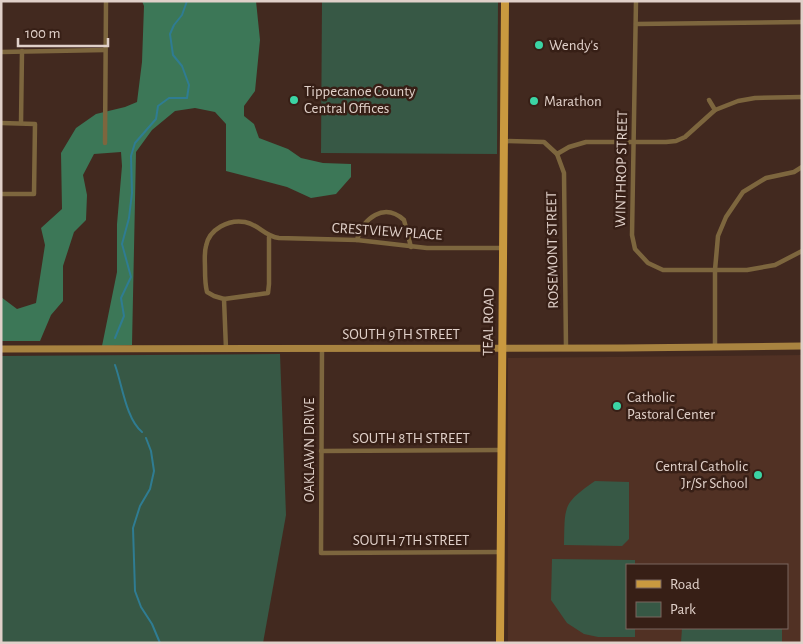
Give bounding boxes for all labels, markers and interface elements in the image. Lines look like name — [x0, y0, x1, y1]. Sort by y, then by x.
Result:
scale bar — [18, 15, 108, 47]
text: 100 m — [25, 26, 60, 41]
place label: Wendy's — [549, 38, 599, 53]
marker: Wendy's — [533, 39, 545, 51]
place label: Tippecanoe County Central Offices — [304, 84, 416, 116]
marker: Tippecanoe County Central Offices — [288, 94, 300, 106]
place label: Marathon — [544, 94, 602, 109]
marker: Marathon — [528, 95, 540, 107]
street label: WINTHROP STREET — [613, 110, 630, 228]
street label: ROSEMONT STREET — [544, 190, 561, 309]
street label: CRESTVIEW PLACE — [331, 220, 443, 243]
street label: TEAL ROAD — [480, 288, 497, 356]
street label: SOUTH 9TH STREET — [342, 327, 460, 342]
place label: Catholic Pastoral Center — [627, 390, 715, 422]
street label: OAKLAWN DRIVE — [302, 398, 317, 502]
marker: Catholic Pastoral Center — [611, 400, 623, 412]
street label: SOUTH 8TH STREET — [352, 431, 470, 446]
place label: Central Catholic Jr/Sr School — [655, 459, 748, 491]
marker: Central Catholic Jr/Sr School — [752, 469, 764, 481]
street label: SOUTH 7TH STREET — [353, 533, 470, 548]
legend — [626, 564, 788, 629]
text: Road — [670, 577, 700, 592]
text: Park — [670, 602, 696, 617]

